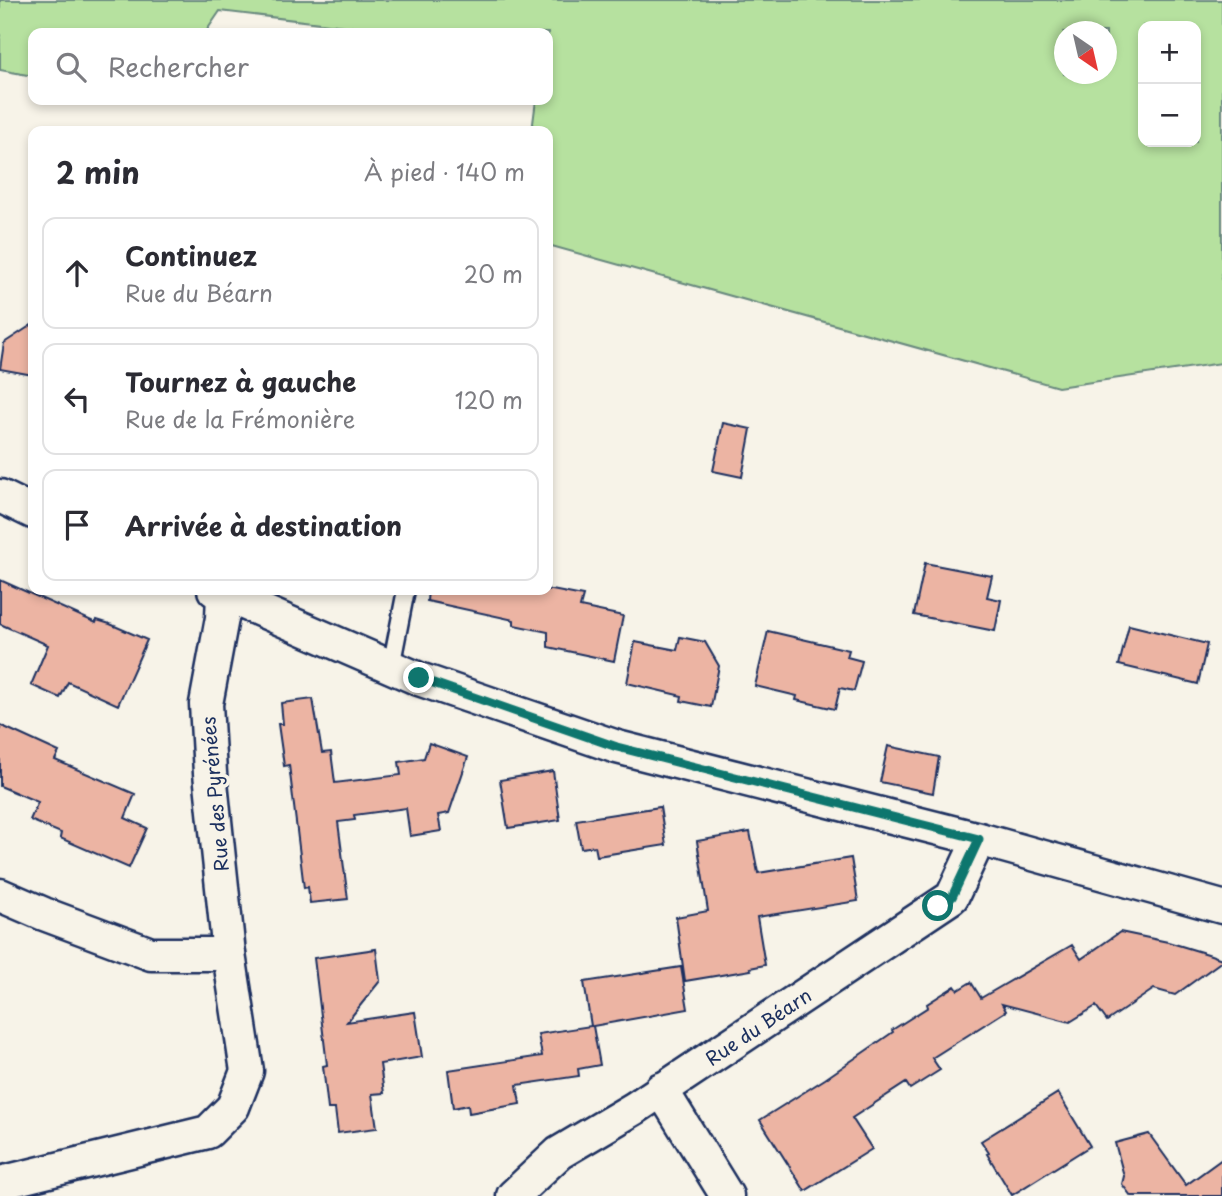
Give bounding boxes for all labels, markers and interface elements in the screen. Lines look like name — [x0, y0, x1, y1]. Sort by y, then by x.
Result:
north arrow — [1054, 21, 1117, 84]
map controls — [1138, 21, 1201, 147]
button: + — [1138, 21, 1201, 84]
search box — [28, 28, 553, 105]
text: Rechercher — [108, 47, 249, 86]
icon: search — [52, 48, 90, 86]
button: − — [1138, 84, 1201, 147]
text: 2 min — [56, 149, 140, 194]
text: À pied · 140 m — [364, 154, 525, 189]
text: Continuez — [125, 236, 257, 275]
icon: ahead — [58, 254, 96, 292]
text: 20 m — [464, 256, 523, 291]
text: Rue du Béarn — [125, 275, 273, 310]
text: Tournez à gauche — [125, 362, 356, 401]
icon: left — [58, 380, 96, 418]
text: 120 m — [455, 382, 523, 417]
text: Rue de la Frémonière — [125, 401, 355, 436]
icon: arrive — [58, 506, 96, 544]
text: Arrivée à destination — [125, 506, 402, 545]
route end — [403, 662, 434, 693]
street label: Rue des Pyrénées — [193, 715, 235, 873]
route start — [922, 890, 953, 921]
street label: Rue du Béarn — [699, 981, 817, 1072]

